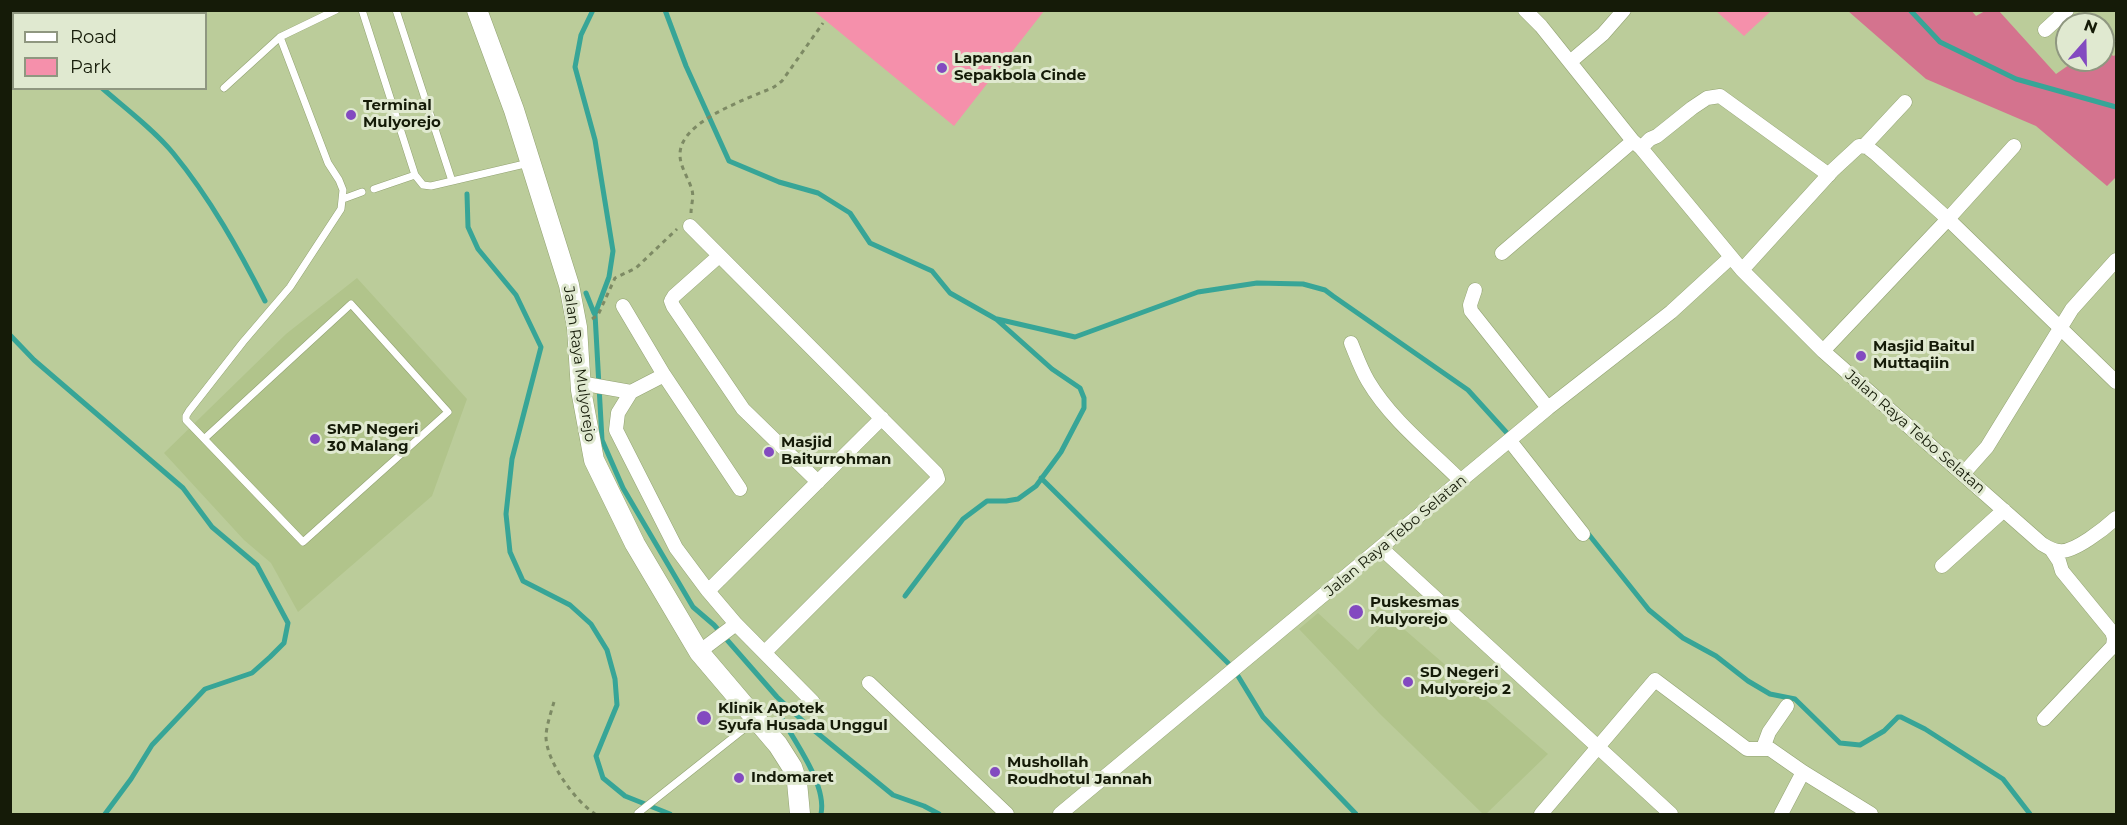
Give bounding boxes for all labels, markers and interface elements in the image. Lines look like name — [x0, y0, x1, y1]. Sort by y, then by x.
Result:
legend — [12, 12, 207, 90]
north arrow — [2055, 12, 2115, 72]
text: N — [2081, 15, 2100, 38]
text: Road — [70, 26, 117, 48]
place label: Lapangan Sepakbola Cinde — [954, 50, 1086, 85]
text: Park — [70, 56, 111, 78]
marker: Lapangan Sepakbola Cinde — [935, 61, 949, 75]
place label: Terminal Mulyorejo — [363, 97, 441, 132]
marker: Terminal Mulyorejo — [344, 108, 358, 122]
street label: Jalan Raya Mulyorejo — [559, 285, 599, 443]
place label: Masjid Baitul Muttaqiin — [1873, 338, 1975, 373]
marker: Masjid Baitul Muttaqiin — [1854, 349, 1868, 363]
street label: Jalan Raya Tebo Selatan — [1841, 366, 1989, 498]
place label: SMP Negeri 30 Malang — [327, 421, 419, 456]
marker: SMP Negeri 30 Malang — [308, 432, 322, 446]
place label: Masjid Baiturrohman — [781, 434, 891, 469]
marker: Masjid Baiturrohman — [762, 445, 776, 459]
street label: Jalan Raya Tebo Selatan — [1321, 471, 1471, 601]
place label: Puskesmas Mulyorejo — [1370, 594, 1459, 629]
marker: Puskesmas Mulyorejo — [1347, 603, 1365, 621]
place label: SD Negeri Mulyorejo 2 — [1420, 664, 1511, 699]
marker: SD Negeri Mulyorejo 2 — [1401, 675, 1415, 689]
place label: Klinik Apotek Syufa Husada Unggul — [718, 700, 888, 735]
marker: Klinik Apotek Syufa Husada Unggul — [695, 709, 713, 727]
place label: Mushollah Roudhotul Jannah — [1007, 754, 1152, 789]
marker: Mushollah Roudhotul Jannah — [988, 765, 1002, 779]
place label: Indomaret — [751, 769, 834, 787]
marker: Indomaret — [732, 771, 746, 785]

